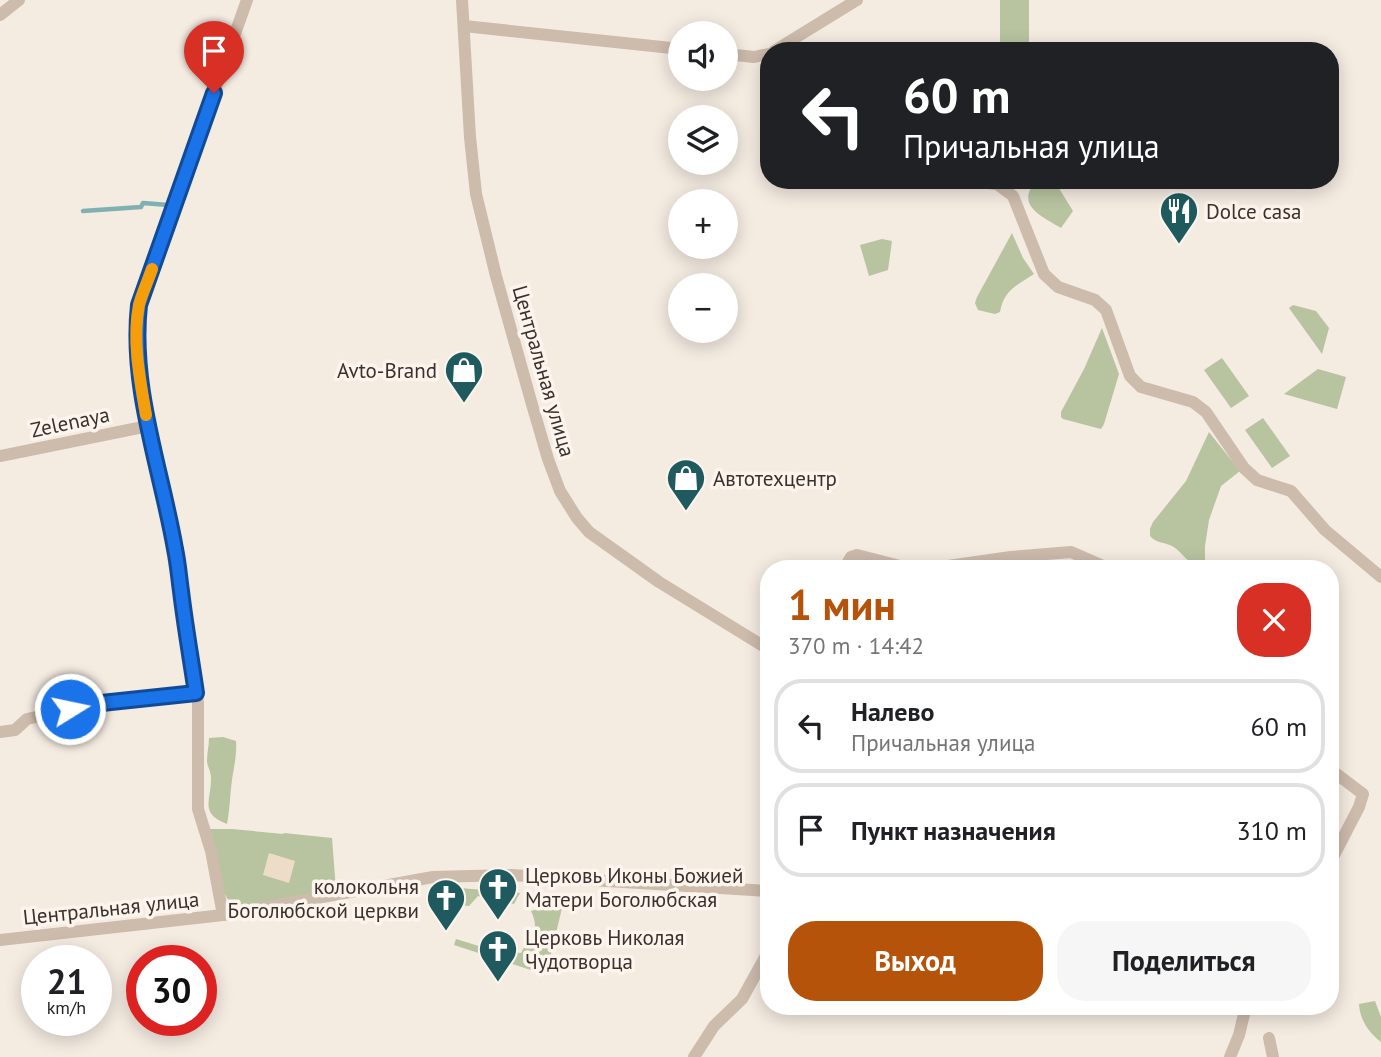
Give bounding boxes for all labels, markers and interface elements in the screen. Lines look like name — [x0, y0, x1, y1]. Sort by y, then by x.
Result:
pin — [184, 21, 244, 93]
map controls — [668, 21, 738, 343]
button: sound — [668, 21, 738, 91]
icon: arrive — [195, 32, 233, 70]
text: 60 m — [903, 63, 1010, 127]
icon: left — [788, 70, 879, 161]
button: layers — [668, 105, 738, 175]
text: Причальная улица — [903, 125, 1160, 167]
button: + — [668, 189, 738, 259]
restaurant icon: Dolce casa — [1158, 190, 1200, 245]
place label: Dolce casa — [1206, 198, 1302, 225]
button: − — [668, 273, 738, 343]
street label: Центральная улица — [507, 282, 581, 460]
shop icon: Avto-Brand — [443, 349, 485, 404]
place label: Avto-Brand — [337, 357, 437, 384]
street label: Zelenaya — [28, 400, 112, 444]
shop icon: Автотехцентр — [665, 457, 707, 512]
place label: Автотехцентр — [713, 465, 837, 492]
text: 1 мин — [788, 577, 896, 632]
button: close — [1237, 583, 1311, 657]
text: 370 m · 14:42 — [788, 631, 924, 660]
position arrow — [33, 672, 107, 746]
text: Налево — [851, 695, 935, 728]
icon: left — [792, 707, 830, 745]
text: 60 m — [1251, 710, 1307, 743]
text: Причальная улица — [851, 728, 1036, 757]
icon: arrive — [792, 811, 830, 849]
text: Пункт назначения — [851, 814, 1056, 847]
text: 310 m — [1236, 814, 1307, 847]
place label: Церковь Иконы Божией Матери Боголюбская — [525, 862, 743, 913]
church icon: Церковь Иконы Божией Матери Боголюбская — [477, 866, 519, 921]
place label: колокольня Боголюбской церкви — [228, 873, 419, 924]
church icon: колокольня Боголюбской церкви — [425, 877, 467, 932]
street label: Центральная улица — [21, 885, 201, 931]
button: Выход — [788, 921, 1043, 1001]
button: Поделиться — [1057, 921, 1311, 1001]
place label: Церковь Николая Чудотворца — [525, 924, 685, 975]
church icon: Церковь Николая Чудотворца — [477, 928, 519, 983]
speed limit sign: 30 — [126, 945, 217, 1036]
text: 21 — [47, 958, 86, 1004]
text: km/h — [47, 996, 86, 1019]

